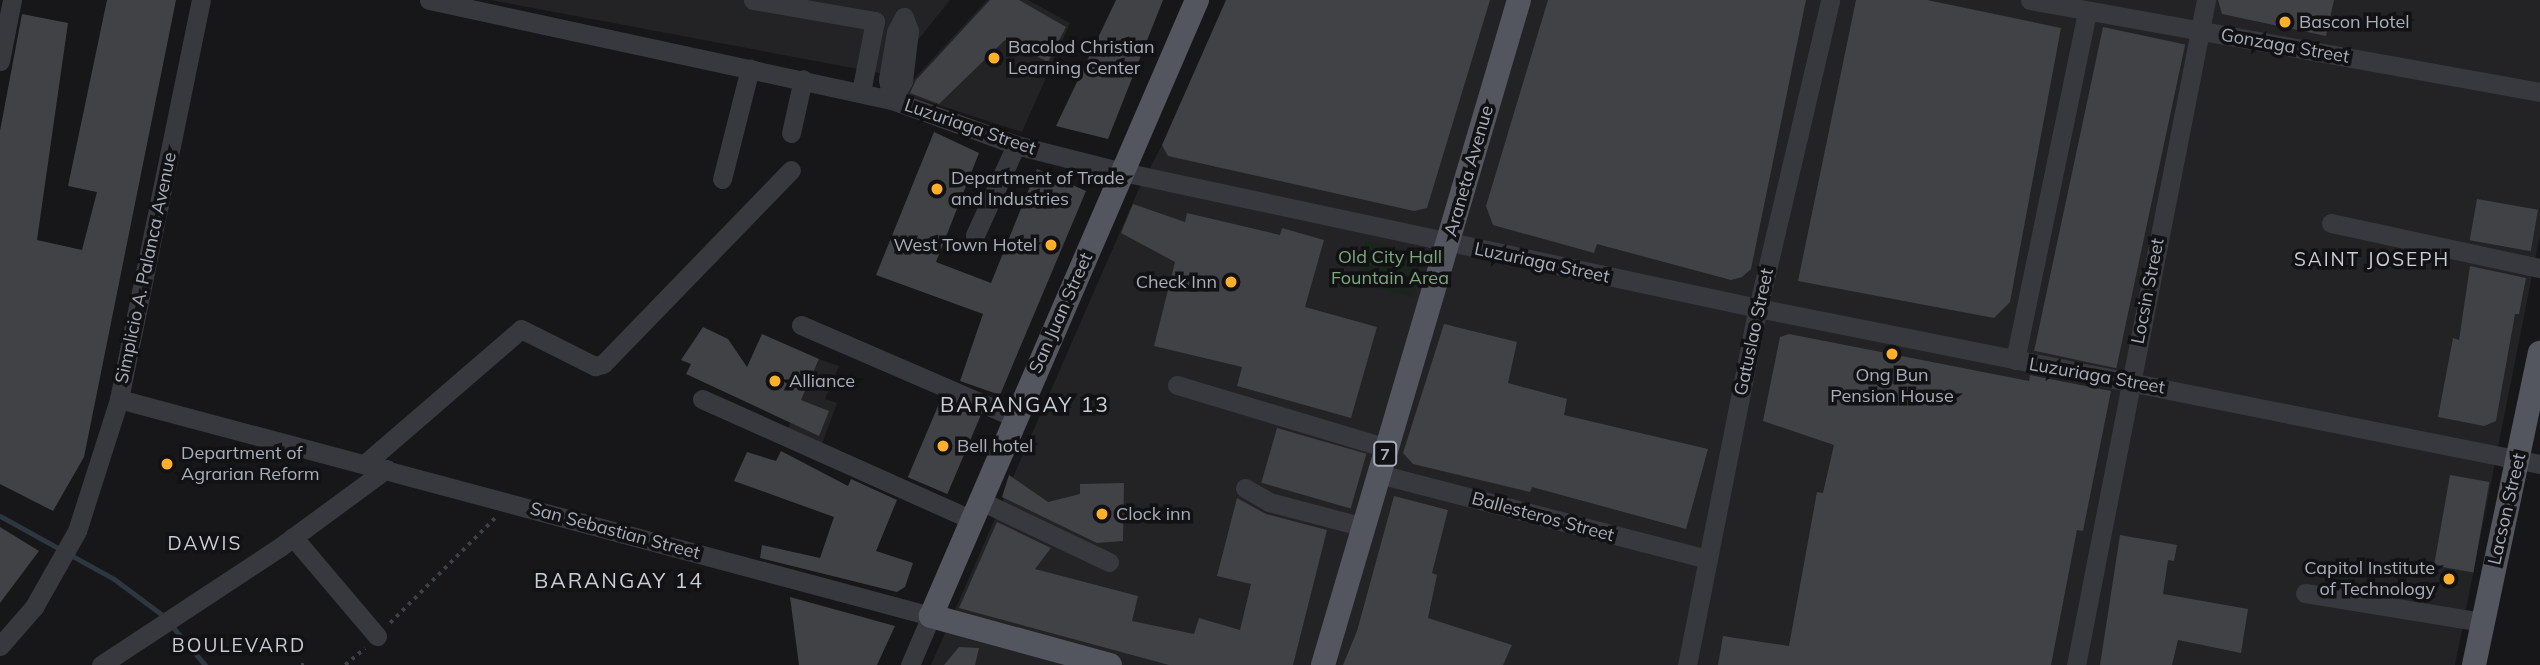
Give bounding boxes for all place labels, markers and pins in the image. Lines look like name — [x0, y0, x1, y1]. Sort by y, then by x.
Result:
place label: Bascon Hotel — [2299, 11, 2409, 33]
marker: Bascon Hotel — [2277, 14, 2293, 30]
place label: Bacolod Christian Learning Center — [1008, 37, 1155, 80]
marker: Bacolod Christian Learning Center — [986, 50, 1002, 66]
place label: Department of Trade and Industries — [951, 168, 1125, 210]
marker: Department of Trade and Industries — [929, 181, 945, 197]
place label: West Town Hotel — [894, 234, 1037, 256]
marker: West Town Hotel — [1043, 237, 1059, 253]
place label: Check Inn — [1136, 271, 1217, 293]
marker: Check Inn — [1223, 274, 1239, 290]
marker: Ong Bun Pension House — [1884, 346, 1900, 362]
place label: Ong Bun Pension House — [1830, 365, 1954, 408]
place label: Alliance — [789, 370, 855, 392]
marker: Alliance — [767, 373, 783, 389]
place label: Bell hotel — [957, 435, 1033, 457]
marker: Bell hotel — [935, 438, 951, 454]
place label: Department of Agrarian Reform — [181, 443, 320, 486]
marker: Department of Agrarian Reform — [159, 456, 175, 472]
place label: Clock inn — [1116, 503, 1191, 525]
marker: Clock inn — [1094, 506, 1110, 522]
place label: Capitol Institute of Technology — [2304, 558, 2435, 600]
marker: Capitol Institute of Technology — [2441, 571, 2457, 587]

